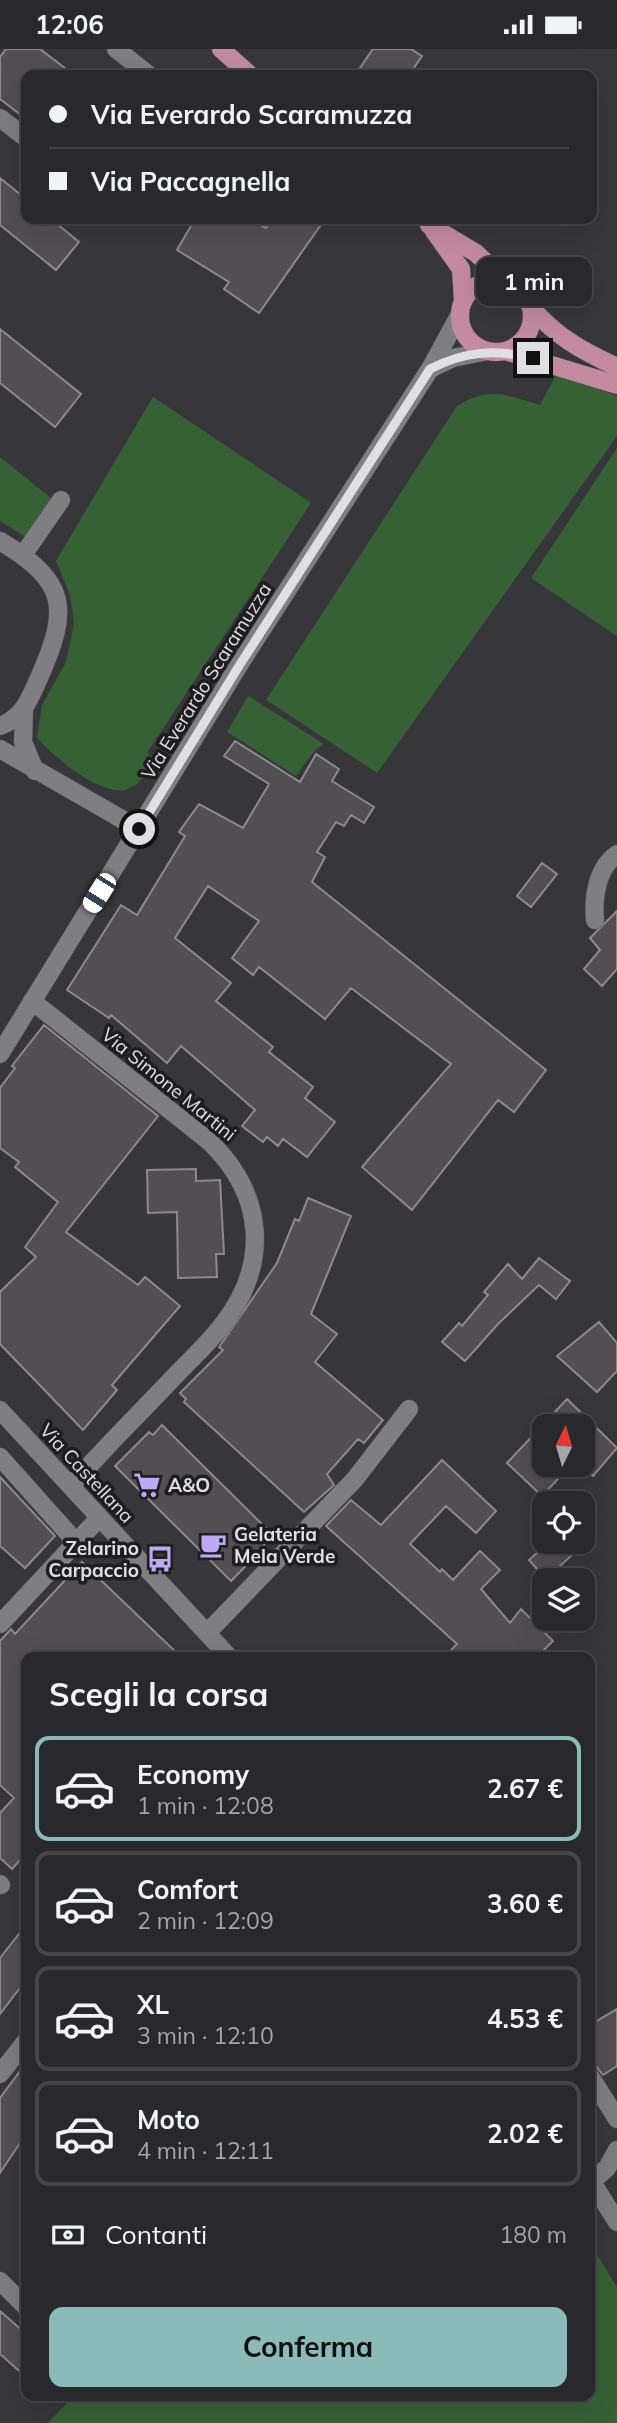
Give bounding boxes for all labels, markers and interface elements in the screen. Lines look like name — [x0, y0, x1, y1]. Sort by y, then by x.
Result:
text: 12:06 — [35, 8, 104, 41]
text: Via Everardo Scaramuzza — [91, 98, 412, 131]
text: Via Paccagnella — [91, 165, 290, 198]
callout: 1 min — [475, 257, 591, 305]
text: 1 min — [504, 267, 564, 296]
route end — [517, 342, 549, 374]
street label: Via Everardo Scaramuzza — [136, 578, 276, 784]
route start — [123, 813, 155, 845]
car — [79, 870, 120, 916]
street label: Via Simone Martini — [97, 1022, 241, 1146]
north arrow — [532, 1414, 595, 1477]
map controls — [532, 1414, 595, 1631]
street label: Via Castellana — [35, 1418, 139, 1528]
supermarket icon: A&O — [132, 1470, 162, 1500]
place label: A&O — [168, 1473, 210, 1497]
button: locate — [532, 1491, 595, 1554]
place label: Gelateria Mela Verde — [234, 1522, 335, 1568]
cafe icon: Gelateria Mela Verde — [198, 1530, 228, 1560]
place label: Zelarino Carpaccio — [48, 1536, 139, 1582]
bus stop icon: Zelarino Carpaccio — [145, 1544, 175, 1574]
button: layers — [532, 1568, 595, 1631]
text: Scegli la corsa — [49, 1674, 268, 1714]
icon: car — [53, 1757, 116, 1820]
text: Economy — [137, 1758, 249, 1791]
text: 2.67 € — [487, 1772, 563, 1805]
text: 1 min · 12:08 — [137, 1791, 274, 1820]
icon: car — [53, 1872, 116, 1935]
text: Comfort — [137, 1873, 238, 1906]
text: 3.60 € — [487, 1887, 563, 1920]
text: 2 min · 12:09 — [137, 1906, 274, 1935]
icon: car — [53, 1987, 116, 2050]
text: XL — [137, 1988, 169, 2021]
text: 4.53 € — [487, 2002, 563, 2035]
text: 3 min · 12:10 — [137, 2021, 274, 2050]
icon: car — [53, 2102, 116, 2165]
text: Moto — [137, 2103, 200, 2136]
text: 2.02 € — [487, 2117, 563, 2150]
text: 4 min · 12:11 — [137, 2136, 274, 2165]
icon: cash — [49, 2216, 87, 2254]
text: Contanti — [105, 2218, 207, 2251]
text: 180 m — [499, 2220, 567, 2249]
button: Conferma — [49, 2307, 567, 2387]

